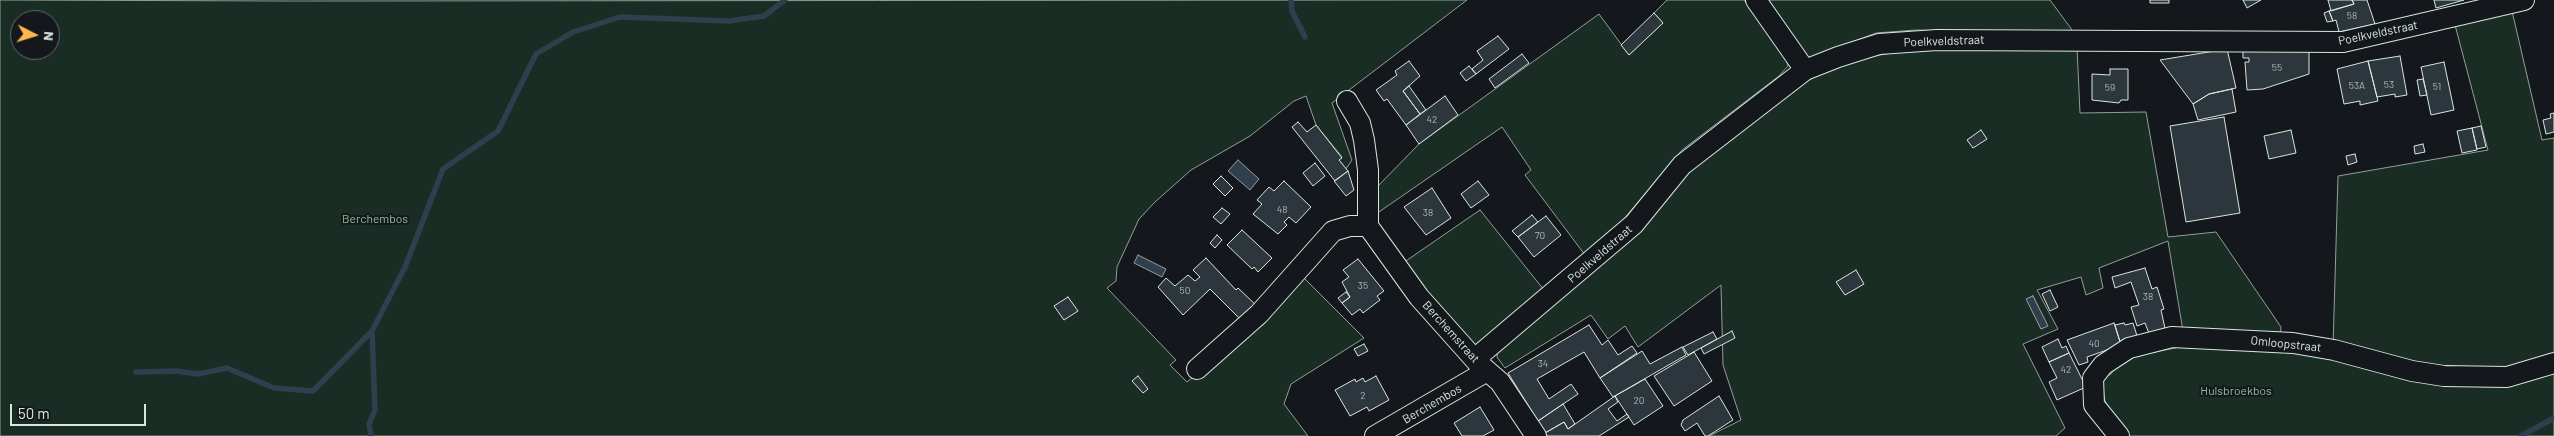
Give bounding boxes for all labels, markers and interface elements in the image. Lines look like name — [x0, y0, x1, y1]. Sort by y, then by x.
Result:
north arrow — [10, 10, 60, 60]
house number: 58 — [2347, 10, 2357, 22]
street label: Poelkveldstraat — [2337, 18, 2419, 48]
text: N — [41, 31, 58, 42]
street label: Poelkveldstraat — [1903, 32, 1985, 50]
house number: 55 — [2272, 62, 2282, 74]
house number: 53 — [2384, 79, 2394, 91]
house number: 53A — [2349, 80, 2365, 92]
house number: 51 — [2433, 81, 2441, 93]
house number: 59 — [2105, 82, 2115, 94]
house number: 42 — [1427, 114, 1437, 126]
house number: 48 — [1277, 204, 1287, 216]
house number: 38 — [1423, 207, 1433, 219]
park label: Berchembos — [342, 212, 408, 226]
street label: Poelkveldstraat — [1565, 222, 1635, 286]
house number: 70 — [1535, 230, 1545, 242]
house number: 35 — [1358, 280, 1368, 292]
house number: 50 — [1180, 285, 1190, 297]
house number: 38 — [2143, 291, 2153, 303]
street label: Berchemstraat — [1419, 298, 1483, 366]
street label: Omloopstraat — [2250, 333, 2322, 355]
house number: 40 — [2088, 338, 2100, 350]
house number: 34 — [1538, 358, 1548, 370]
house number: 42 — [2061, 364, 2071, 376]
street label: Berchembos — [1400, 381, 1464, 427]
park label: Hulsbroekbos — [2200, 384, 2272, 398]
house number: 2 — [1360, 390, 1366, 402]
scale bar — [12, 394, 149, 426]
house number: 20 — [1633, 395, 1645, 407]
text: 50 m — [18, 404, 50, 422]

